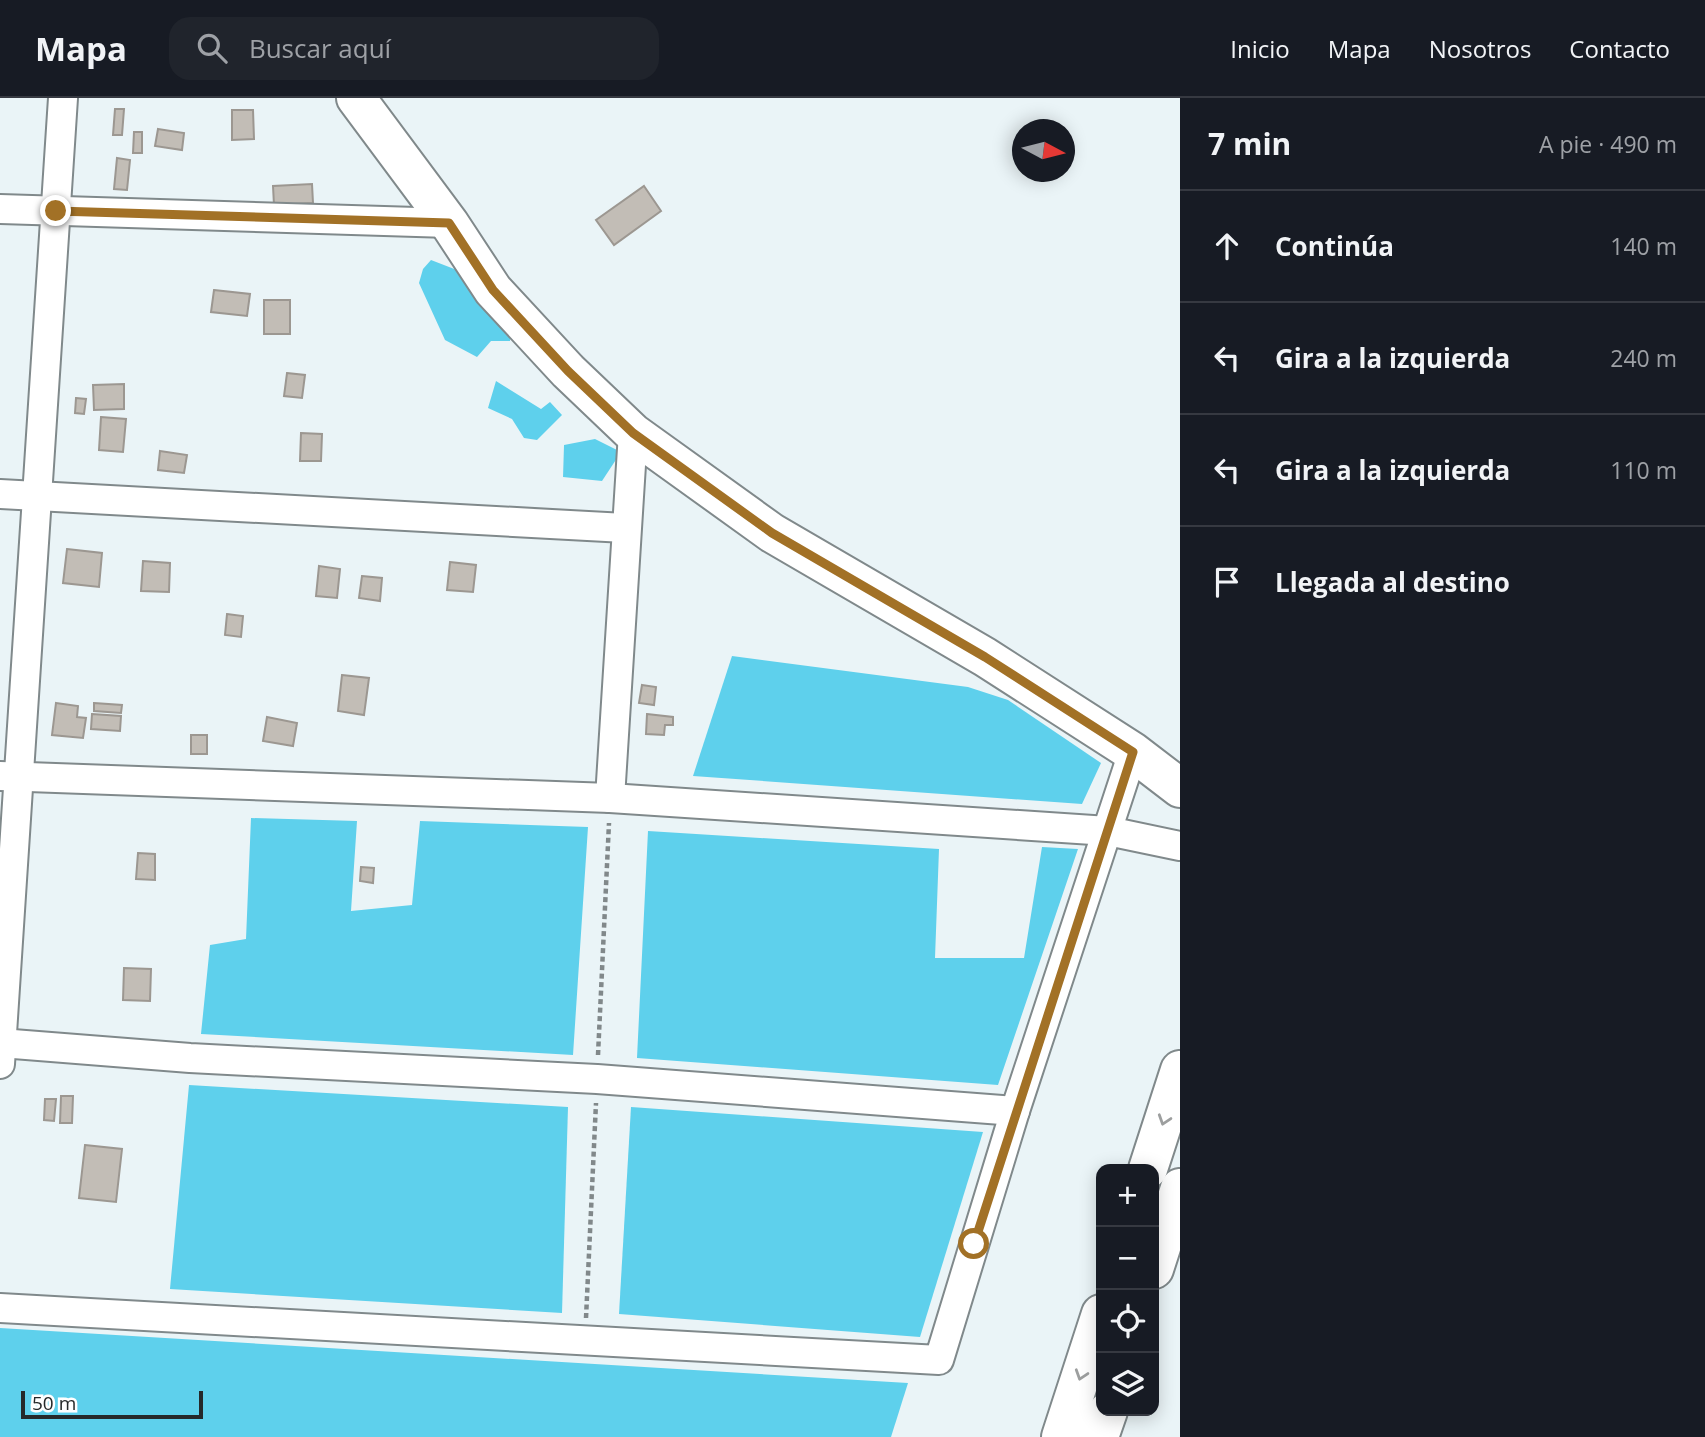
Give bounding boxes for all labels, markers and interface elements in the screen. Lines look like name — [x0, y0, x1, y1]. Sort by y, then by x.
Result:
search box — [169, 17, 659, 80]
text: Mapa — [35, 26, 127, 71]
icon: search — [193, 29, 231, 67]
text: Buscar aquí — [249, 30, 391, 66]
text: Inicio — [1230, 32, 1290, 65]
text: Mapa — [1328, 32, 1391, 65]
text: Nosotros — [1429, 32, 1531, 65]
text: Contacto — [1569, 32, 1670, 65]
north arrow — [1012, 119, 1075, 182]
text: 7 min — [1208, 123, 1291, 164]
text: A pie · 490 m — [1539, 128, 1677, 160]
route end — [40, 195, 71, 226]
icon: ahead — [1208, 227, 1246, 265]
text: Continúa — [1275, 228, 1394, 264]
text: 140 m — [1610, 230, 1677, 262]
icon: left — [1208, 339, 1246, 377]
text: Gira a la izquierda — [1275, 340, 1510, 376]
text: 240 m — [1610, 342, 1677, 374]
icon: left — [1208, 451, 1246, 489]
text: Gira a la izquierda — [1275, 452, 1510, 488]
text: 110 m — [1610, 454, 1677, 486]
icon: arrive — [1208, 563, 1246, 601]
text: Llegada al destino — [1275, 564, 1510, 600]
one-way arrow — [1158, 1113, 1172, 1125]
map controls — [1096, 1164, 1159, 1416]
button: + — [1096, 1164, 1159, 1227]
button: − — [1096, 1227, 1159, 1290]
route start — [958, 1228, 989, 1259]
button: locate — [1096, 1290, 1159, 1353]
button: layers — [1096, 1353, 1159, 1416]
one-way arrow — [1075, 1369, 1090, 1381]
scale bar — [21, 1388, 203, 1420]
text: 50 m — [32, 1390, 76, 1416]

